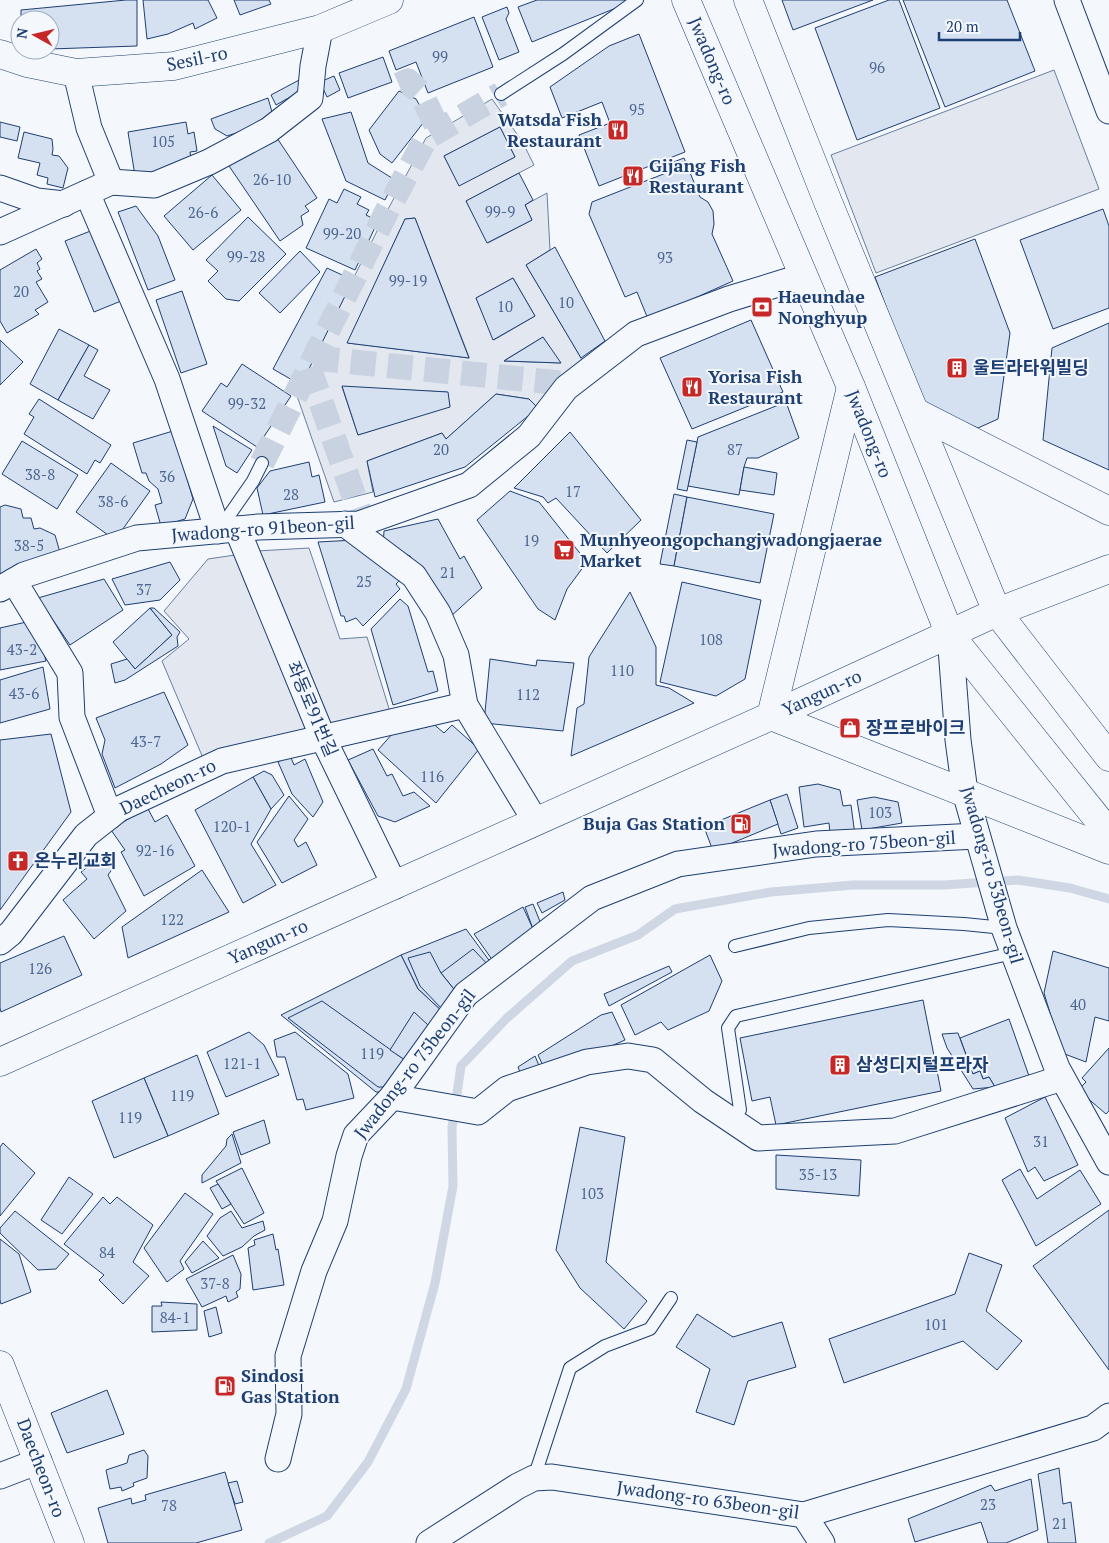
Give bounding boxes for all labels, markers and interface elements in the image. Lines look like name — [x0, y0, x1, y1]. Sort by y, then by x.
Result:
north arrow — [10, 10, 60, 60]
scale bar — [939, 10, 1020, 42]
street label: Jwadong-ro — [684, 13, 742, 108]
text: 20 m — [946, 16, 979, 36]
text: N — [11, 26, 32, 40]
street label: Sesil-ro — [164, 40, 230, 76]
house number: 99 — [432, 46, 448, 66]
house number: 96 — [869, 57, 885, 77]
house number: 95 — [629, 99, 645, 119]
place label: Watsda Fish Restaurant — [498, 107, 602, 152]
restaurant icon: Watsda Fish Restaurant — [606, 118, 630, 142]
house number: 105 — [151, 131, 175, 151]
place label: Gijang Fish Restaurant — [649, 153, 747, 198]
restaurant icon: Gijang Fish Restaurant — [621, 164, 645, 188]
house number: 26-10 — [253, 169, 291, 189]
house number: 99-9 — [485, 201, 515, 221]
house number: 26-6 — [188, 202, 218, 222]
house number: 99-20 — [323, 223, 361, 243]
house number: 99-28 — [227, 246, 265, 266]
house number: 93 — [657, 247, 673, 267]
house number: 99-19 — [389, 270, 427, 290]
house number: 20 — [13, 281, 29, 301]
place label: Haeundae Nonghyup — [778, 284, 867, 329]
house number: 10 — [558, 292, 574, 312]
bank icon: Haeundae Nonghyup — [750, 295, 774, 319]
house number: 10 — [497, 296, 513, 316]
place label: 울트라타워빌딩 — [973, 355, 1089, 379]
building icon: 울트라타워빌딩 — [945, 356, 969, 380]
place label: Yorisa Fish Restaurant — [708, 364, 803, 409]
restaurant icon: Yorisa Fish Restaurant — [680, 375, 704, 399]
street label: Jwadong-ro — [841, 386, 898, 481]
house number: 99-32 — [228, 393, 266, 413]
house number: 20 — [433, 439, 449, 459]
house number: 87 — [727, 439, 743, 459]
house number: 38-8 — [25, 464, 55, 484]
house number: 36 — [159, 466, 175, 486]
house number: 17 — [565, 481, 581, 501]
house number: 28 — [283, 484, 299, 504]
house number: 38-6 — [98, 491, 128, 511]
street label: Jwadong-ro 91beon-gil — [170, 510, 356, 546]
place label: Munhyeongopchangjwadongjaerae Market — [580, 527, 882, 572]
house number: 19 — [523, 530, 539, 550]
house number: 38-5 — [14, 535, 44, 555]
supermarket icon: Munhyeongopchangjwadongjaerae Market — [552, 538, 576, 562]
house number: 21 — [440, 562, 456, 582]
house number: 25 — [356, 571, 372, 591]
house number: 37 — [136, 579, 152, 599]
house number: 108 — [699, 629, 723, 649]
house number: 43-2 — [7, 639, 37, 659]
street label: 좌동로91번길 — [282, 657, 344, 760]
house number: 110 — [610, 660, 634, 680]
street label: Yangun-ro — [778, 663, 865, 721]
house number: 43-6 — [9, 683, 39, 703]
house number: 112 — [516, 684, 540, 704]
place label: 장프로바이크 — [866, 715, 965, 739]
shop icon: 장프로바이크 — [838, 716, 862, 740]
house number: 43-7 — [131, 731, 161, 751]
street label: Daecheon-ro — [116, 752, 220, 820]
house number: 116 — [420, 766, 444, 786]
street label: Jwadong-ro 53beon-gil — [956, 783, 1030, 966]
house number: 103 — [868, 802, 892, 822]
place label: Buja Gas Station — [583, 811, 725, 835]
fuel station icon: Buja Gas Station — [729, 812, 753, 836]
house number: 120-1 — [213, 816, 251, 836]
street label: Jwadong-ro 75beon-gil — [771, 825, 957, 861]
house number: 92-16 — [136, 840, 174, 860]
place label: 온누리교회 — [34, 848, 117, 872]
church icon: 온누리교회 — [6, 849, 30, 873]
house number: 122 — [160, 909, 184, 929]
street label: Yangun-ro — [224, 913, 311, 969]
house number: 126 — [28, 958, 52, 978]
street label: Jwadong-ro 75beon-gil — [348, 984, 480, 1143]
house number: 40 — [1070, 994, 1086, 1014]
house number: 119 — [360, 1043, 384, 1063]
place label: 삼성디지털프라자 — [856, 1052, 989, 1076]
house number: 121-1 — [223, 1053, 261, 1073]
building icon: 삼성디지털프라자 — [828, 1053, 852, 1077]
house number: 119 — [170, 1085, 194, 1105]
house number: 119 — [118, 1107, 142, 1127]
house number: 31 — [1033, 1131, 1049, 1151]
house number: 35-13 — [799, 1164, 837, 1184]
house number: 103 — [580, 1183, 604, 1203]
house number: 84 — [99, 1242, 115, 1262]
house number: 37-8 — [200, 1273, 230, 1293]
house number: 84-1 — [160, 1307, 190, 1327]
house number: 101 — [924, 1314, 948, 1334]
place label: Sindosi Gas Station — [241, 1363, 340, 1408]
fuel station icon: Sindosi Gas Station — [213, 1374, 237, 1398]
street label: Daecheon-ro — [12, 1415, 72, 1521]
street label: Jwadong-ro 63beon-gil — [615, 1474, 801, 1524]
house number: 23 — [980, 1494, 996, 1514]
house number: 78 — [161, 1495, 177, 1515]
house number: 21 — [1052, 1513, 1068, 1533]

